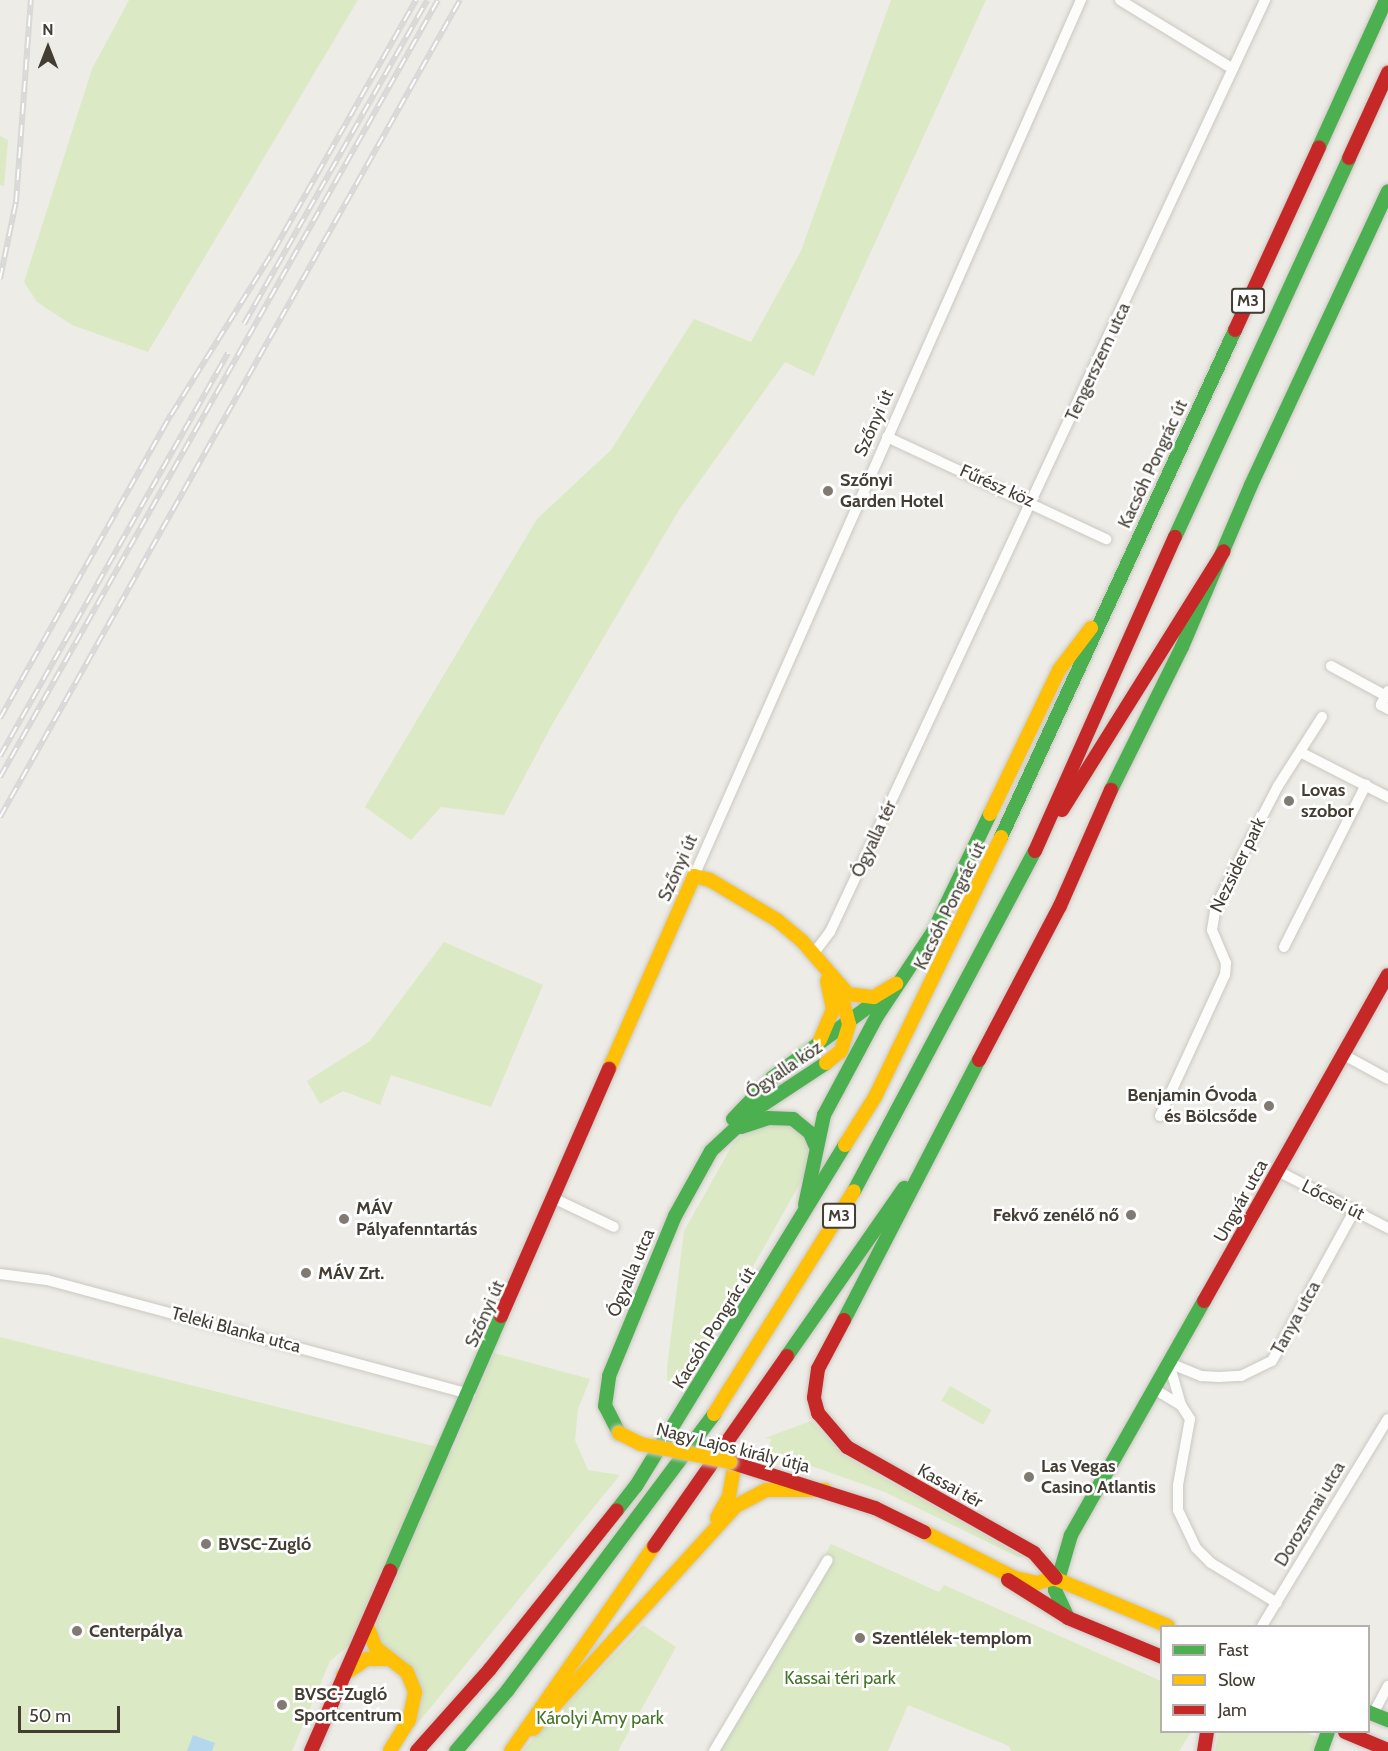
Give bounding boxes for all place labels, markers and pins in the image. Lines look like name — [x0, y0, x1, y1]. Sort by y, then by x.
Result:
place label: Szőnyi Garden Hotel — [840, 470, 943, 512]
marker: Szőnyi Garden Hotel — [821, 484, 835, 498]
place label: Lovas szobor — [1301, 780, 1354, 822]
marker: Lovas szobor — [1282, 794, 1296, 808]
place label: Benjamin Óvoda és Bölcsőde — [1127, 1085, 1257, 1128]
marker: Benjamin Óvoda és Bölcsőde — [1262, 1099, 1276, 1113]
place label: MÁV Pályafenntartás — [356, 1198, 477, 1240]
place label: Fekvő zenélő nő — [993, 1204, 1119, 1226]
marker: Fekvő zenélő nő — [1124, 1208, 1138, 1222]
marker: MÁV Pályafenntartás — [337, 1212, 351, 1226]
place label: MÁV Zrt. — [318, 1262, 384, 1284]
marker: MÁV Zrt. — [299, 1266, 313, 1280]
place label: Las Vegas Casino Atlantis — [1041, 1456, 1156, 1498]
marker: Las Vegas Casino Atlantis — [1022, 1470, 1036, 1484]
place label: BVSC-Zugló — [218, 1533, 311, 1555]
marker: BVSC-Zugló — [199, 1537, 213, 1551]
place label: Centerpálya — [89, 1620, 183, 1642]
marker: Centerpálya — [70, 1624, 84, 1638]
place label: Szentlélek-templom — [872, 1627, 1032, 1649]
marker: Szentlélek-templom — [853, 1631, 867, 1645]
place label: BVSC-Zugló Sportcentrum — [294, 1684, 402, 1726]
marker: BVSC-Zugló Sportcentrum — [275, 1698, 289, 1712]

